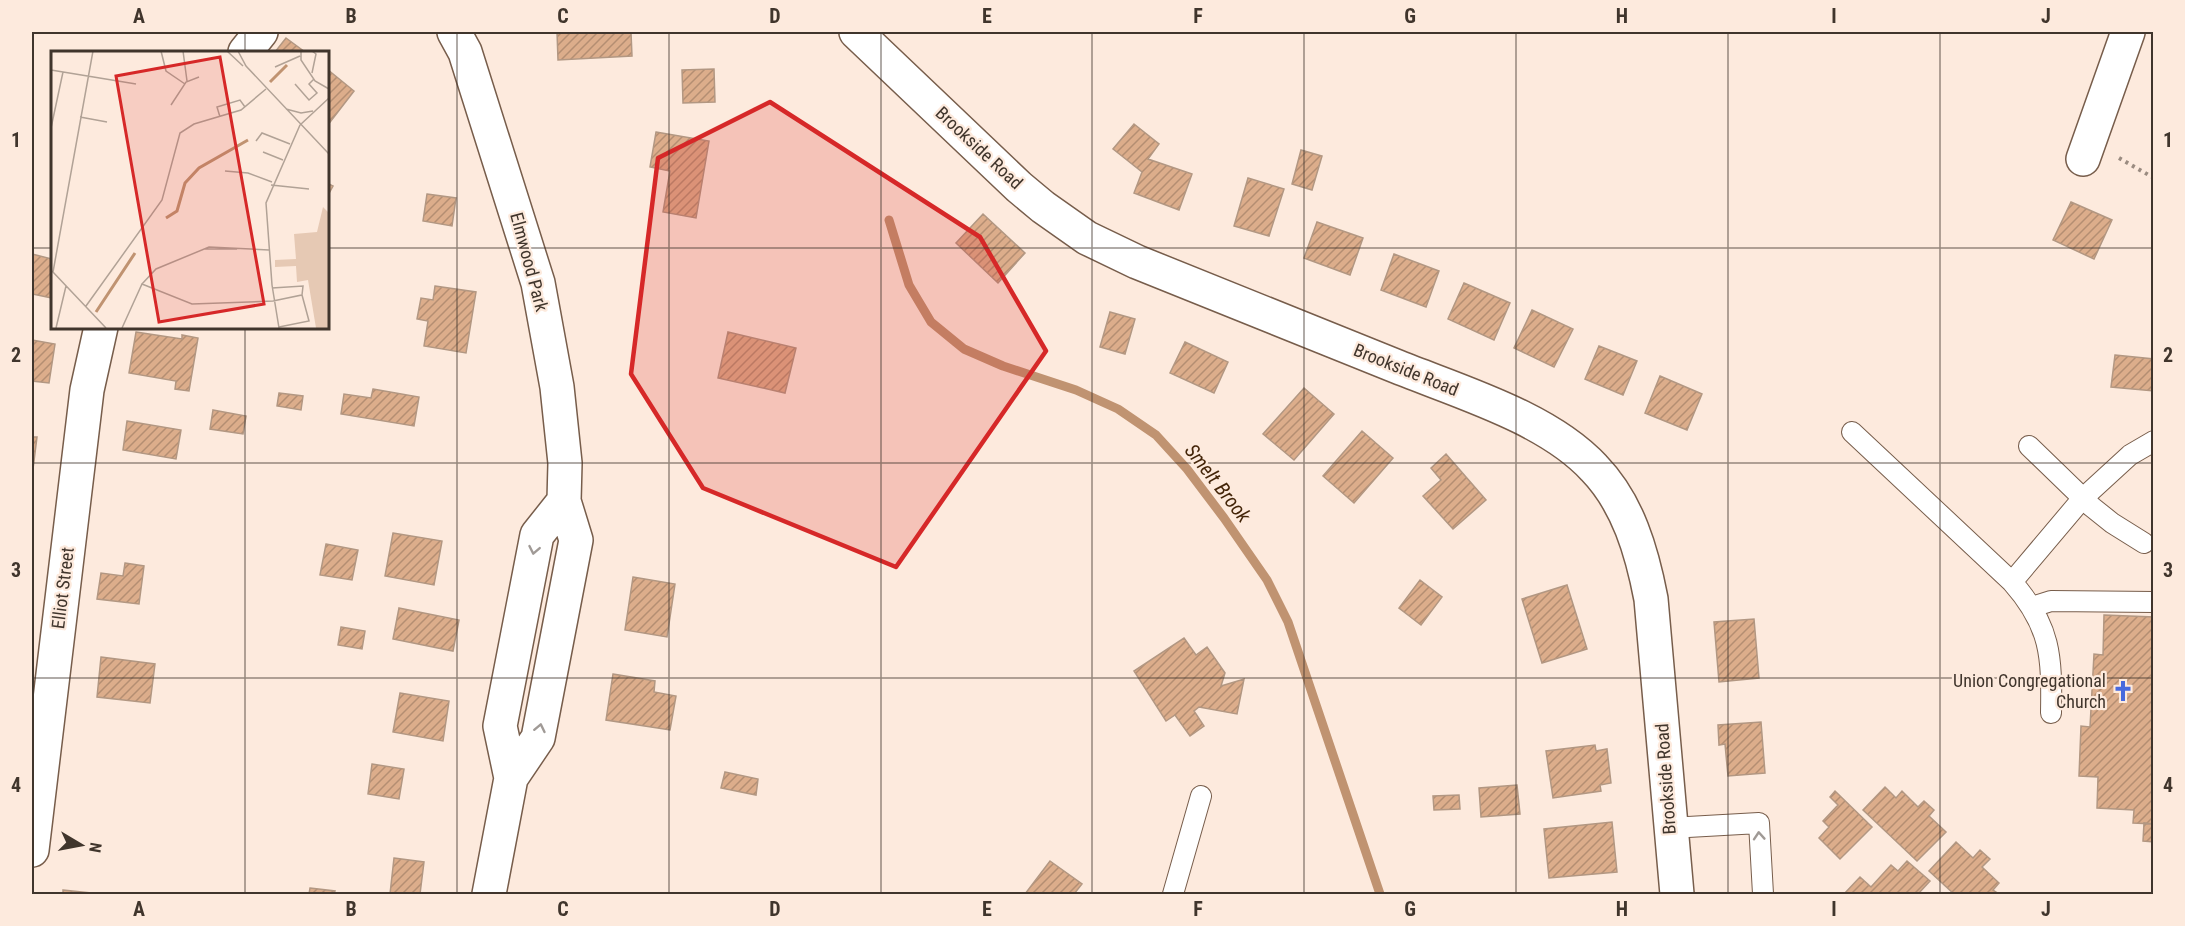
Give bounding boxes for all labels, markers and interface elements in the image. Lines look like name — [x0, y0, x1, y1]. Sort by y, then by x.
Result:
text: A — [133, 4, 145, 28]
text: B — [345, 4, 357, 28]
text: C — [557, 4, 569, 28]
text: D — [769, 4, 781, 28]
text: E — [982, 4, 992, 28]
text: F — [1193, 4, 1203, 28]
text: G — [1404, 4, 1416, 28]
text: H — [1616, 4, 1628, 28]
text: I — [1831, 4, 1837, 28]
text: J — [2041, 4, 2051, 28]
inset map — [51, 51, 328, 328]
street label: Brookside Road — [931, 102, 1027, 193]
text: 1 — [11, 128, 21, 152]
text: 1 — [2163, 128, 2173, 152]
street label: Elmwood Park — [506, 210, 553, 314]
street label: Brookside Road — [1351, 339, 1462, 400]
text: 2 — [11, 343, 21, 367]
text: 2 — [2163, 343, 2173, 367]
water label: Smelt Brook — [1180, 439, 1257, 528]
one-way arrow — [528, 545, 541, 555]
street label: Elliot Street — [47, 546, 78, 630]
text: 3 — [11, 558, 21, 582]
text: 3 — [2163, 558, 2173, 582]
place label: Union Congregational Church — [1953, 670, 2106, 712]
church icon: Union Congregational Church — [2111, 679, 2135, 703]
one-way arrow — [533, 723, 546, 733]
street label: Brookside Road — [1651, 723, 1680, 835]
text: 4 — [11, 773, 21, 797]
text: 4 — [2163, 773, 2173, 797]
north arrow — [51, 815, 111, 875]
one-way arrow — [1753, 832, 1766, 841]
text: N — [85, 841, 105, 854]
text: A — [133, 897, 145, 921]
text: B — [345, 897, 357, 921]
text: C — [557, 897, 569, 921]
text: D — [769, 897, 781, 921]
text: E — [982, 897, 992, 921]
text: F — [1193, 897, 1203, 921]
text: G — [1404, 897, 1416, 921]
text: H — [1616, 897, 1628, 921]
text: I — [1831, 897, 1837, 921]
text: J — [2041, 897, 2051, 921]

